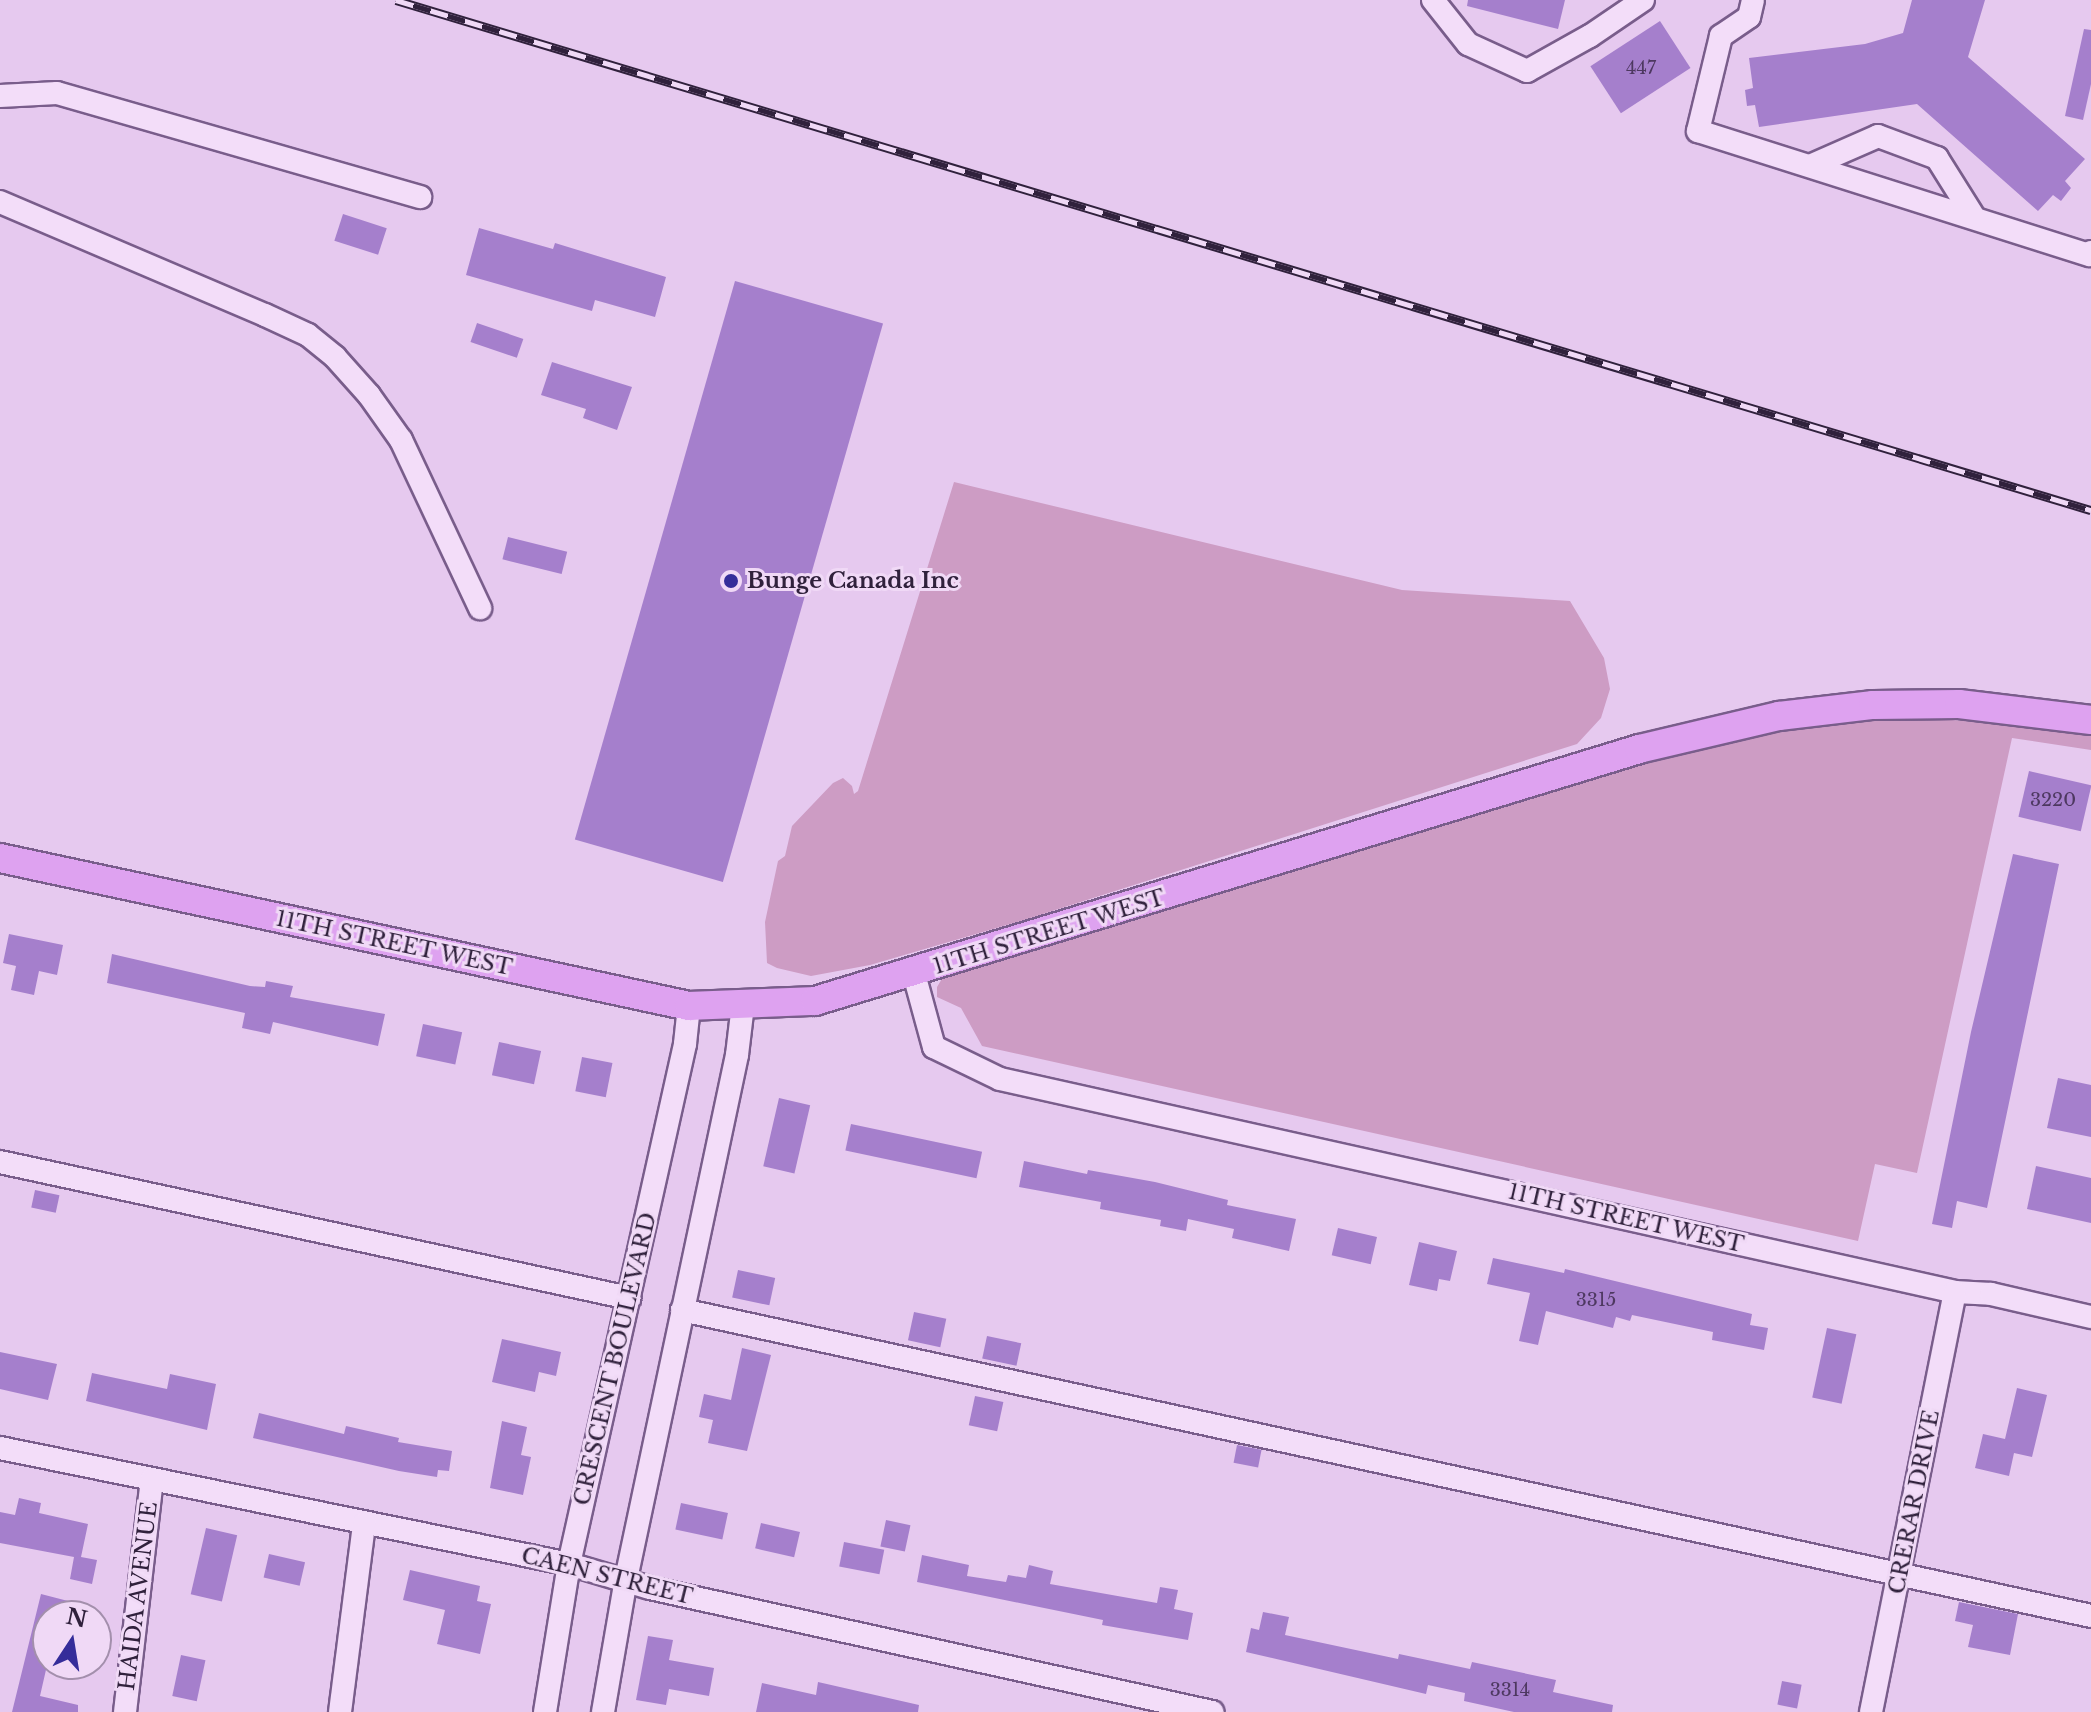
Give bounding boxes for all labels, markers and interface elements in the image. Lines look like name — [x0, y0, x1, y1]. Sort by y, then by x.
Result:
house number: 447 — [1626, 57, 1656, 79]
place label: Bunge Canada Inc — [747, 568, 959, 594]
marker: Bunge Canada Inc — [722, 572, 740, 590]
house number: 3220 — [2030, 789, 2076, 811]
street label: 11TH STREET WEST — [929, 884, 1169, 980]
street label: 11TH STREET WEST — [273, 905, 515, 981]
street label: 11TH STREET WEST — [1505, 1178, 1747, 1258]
street label: CRESCENT BOULEVARD — [568, 1210, 662, 1508]
house number: 3315 — [1576, 1289, 1616, 1311]
street label: CRERAR DRIVE — [1883, 1407, 1945, 1597]
street label: HAIDA AVENUE — [113, 1499, 163, 1693]
street label: CAEN STREET — [519, 1542, 695, 1610]
north arrow — [32, 1600, 112, 1680]
text: N — [64, 1603, 90, 1633]
house number: 3314 — [1490, 1679, 1530, 1701]

